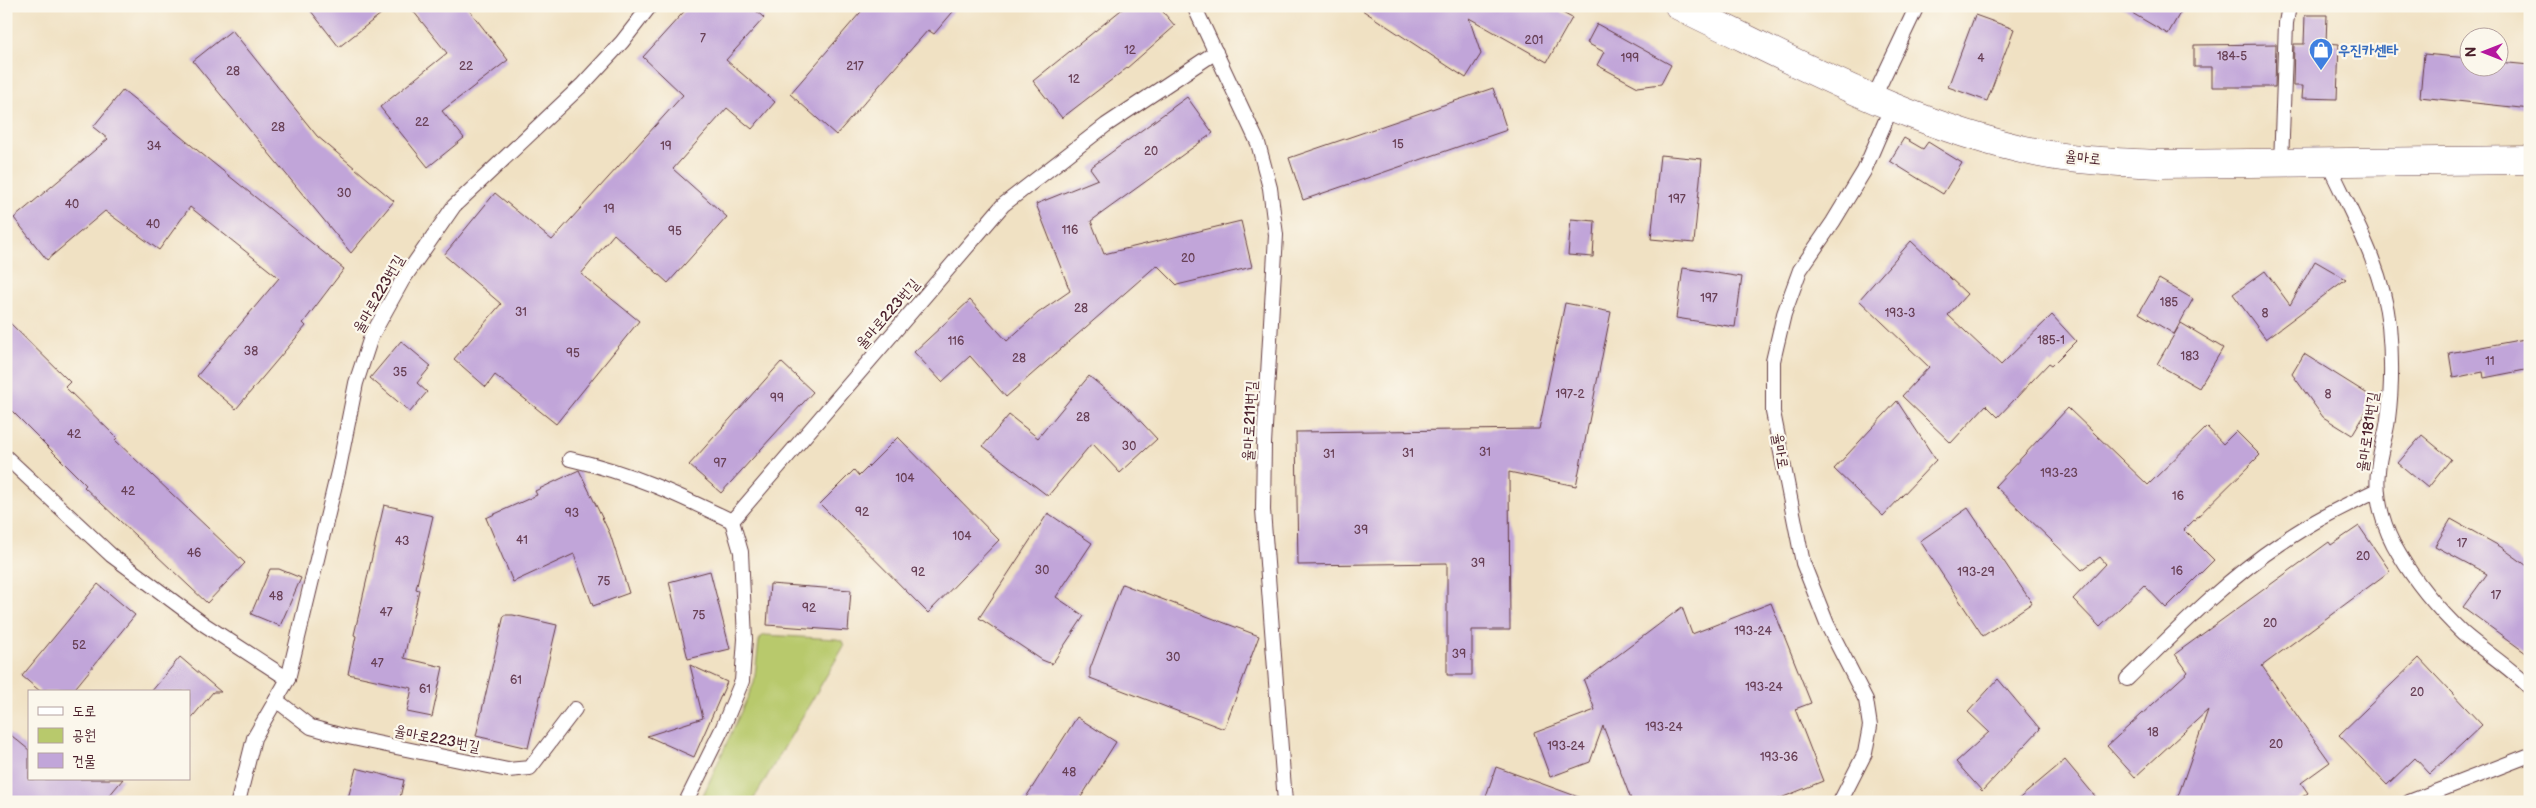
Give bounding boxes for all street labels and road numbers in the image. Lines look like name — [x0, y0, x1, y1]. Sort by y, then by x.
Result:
street label: 율마로 — [2064, 147, 2102, 169]
street label: 율마로223번길 — [349, 252, 409, 336]
street label: 율마로223번길 — [852, 275, 924, 353]
street label: 율마로211번길 — [1238, 380, 1262, 462]
street label: 율마로181번길 — [2353, 391, 2383, 473]
street label: 율마로 — [1767, 432, 1793, 470]
street label: 율마로223번길 — [392, 721, 482, 757]

